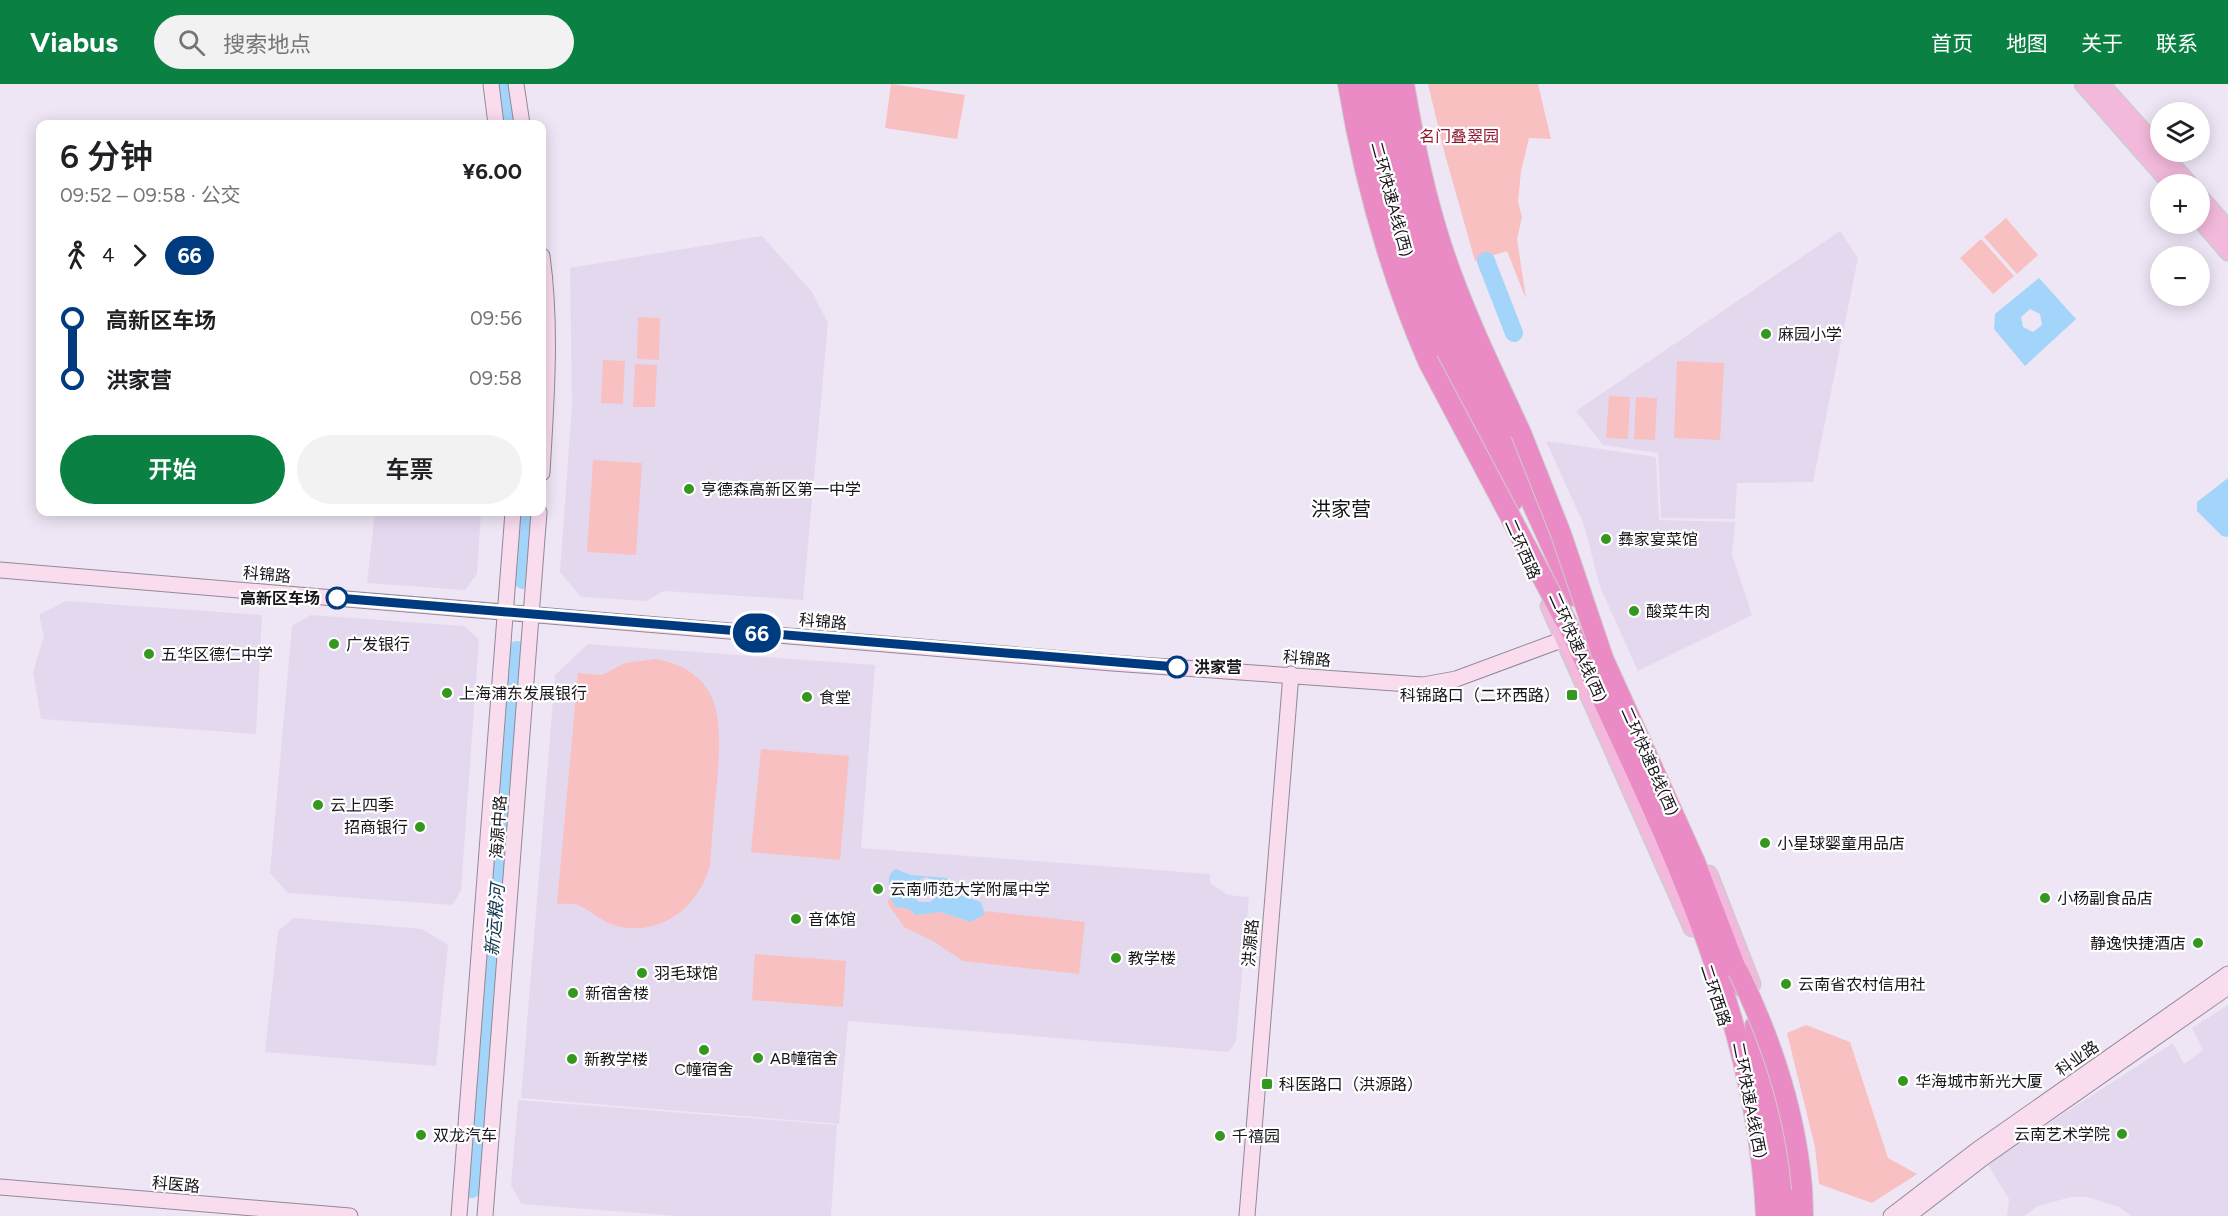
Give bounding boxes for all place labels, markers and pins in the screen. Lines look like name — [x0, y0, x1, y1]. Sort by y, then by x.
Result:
place label: 麻园小学 — [1778, 325, 1842, 344]
marker: 麻园小学 — [1759, 327, 1773, 341]
place label: 亨德森高新区第一中学 — [701, 480, 861, 499]
marker: 亨德森高新区第一中学 — [682, 482, 696, 496]
place label: 彝家宴菜馆 — [1618, 530, 1698, 549]
marker: 彝家宴菜馆 — [1599, 532, 1613, 546]
marker: 高新区车场 — [326, 587, 348, 609]
place label: 高新区车场 — [240, 589, 320, 608]
place label: 酸菜牛肉 — [1646, 602, 1710, 621]
marker: 酸菜牛肉 — [1627, 604, 1641, 618]
place label: 广发银行 — [346, 635, 410, 654]
marker: 广发银行 — [327, 637, 341, 651]
place label: 五华区德仁中学 — [161, 645, 273, 664]
marker: 五华区德仁中学 — [142, 647, 156, 661]
marker: 洪家营 — [1166, 656, 1188, 678]
place label: 洪家营 — [1194, 658, 1242, 677]
place label: 上海浦东发展银行 — [459, 684, 587, 703]
marker: 上海浦东发展银行 — [440, 686, 454, 700]
place label: 科锦路口（二环西路） — [1400, 686, 1560, 705]
place label: 食堂 — [819, 688, 851, 707]
marker: 科锦路口（二环西路） — [1565, 688, 1579, 702]
marker: 食堂 — [800, 690, 814, 704]
place label: 云上四季 — [330, 796, 394, 815]
marker: 云上四季 — [311, 798, 325, 812]
place label: 招商银行 — [344, 818, 408, 837]
marker: 招商银行 — [413, 820, 427, 834]
place label: 小星球婴童用品店 — [1777, 834, 1905, 853]
marker: 小星球婴童用品店 — [1758, 836, 1772, 850]
place label: 云南师范大学附属中学 — [890, 880, 1050, 899]
marker: 云南师范大学附属中学 — [871, 882, 885, 896]
place label: 小杨副食品店 — [2057, 889, 2153, 908]
marker: 小杨副食品店 — [2038, 891, 2052, 905]
place label: 音体馆 — [808, 910, 856, 929]
marker: 音体馆 — [789, 912, 803, 926]
place label: 静逸快捷酒店 — [2090, 934, 2186, 953]
marker: 静逸快捷酒店 — [2191, 936, 2205, 950]
place label: 教学楼 — [1128, 949, 1176, 968]
marker: 教学楼 — [1109, 951, 1123, 965]
place label: 羽毛球馆 — [654, 964, 718, 983]
marker: 羽毛球馆 — [635, 966, 649, 980]
place label: 云南省农村信用社 — [1798, 975, 1926, 994]
marker: 云南省农村信用社 — [1779, 977, 1793, 991]
place label: 新宿舍楼 — [585, 984, 649, 1003]
marker: 新宿舍楼 — [566, 986, 580, 1000]
marker: C幢宿舍 — [697, 1043, 711, 1057]
place label: AB幢宿舍 — [770, 1049, 839, 1068]
place label: 新教学楼 — [584, 1050, 648, 1069]
marker: AB幢宿舍 — [751, 1051, 765, 1065]
marker: 新教学楼 — [565, 1052, 579, 1066]
place label: C幢宿舍 — [674, 1060, 734, 1079]
place label: 华海城市新光大厦 — [1915, 1072, 2043, 1091]
marker: 华海城市新光大厦 — [1896, 1074, 1910, 1088]
place label: 科医路口（洪源路） — [1279, 1075, 1423, 1094]
marker: 科医路口（洪源路） — [1260, 1077, 1274, 1091]
place label: 云南艺术学院 — [2014, 1125, 2110, 1144]
place label: 双龙汽车 — [433, 1126, 497, 1145]
place label: 千禧园 — [1232, 1127, 1280, 1146]
marker: 云南艺术学院 — [2115, 1127, 2129, 1141]
marker: 双龙汽车 — [414, 1128, 428, 1142]
marker: 千禧园 — [1213, 1129, 1227, 1143]

